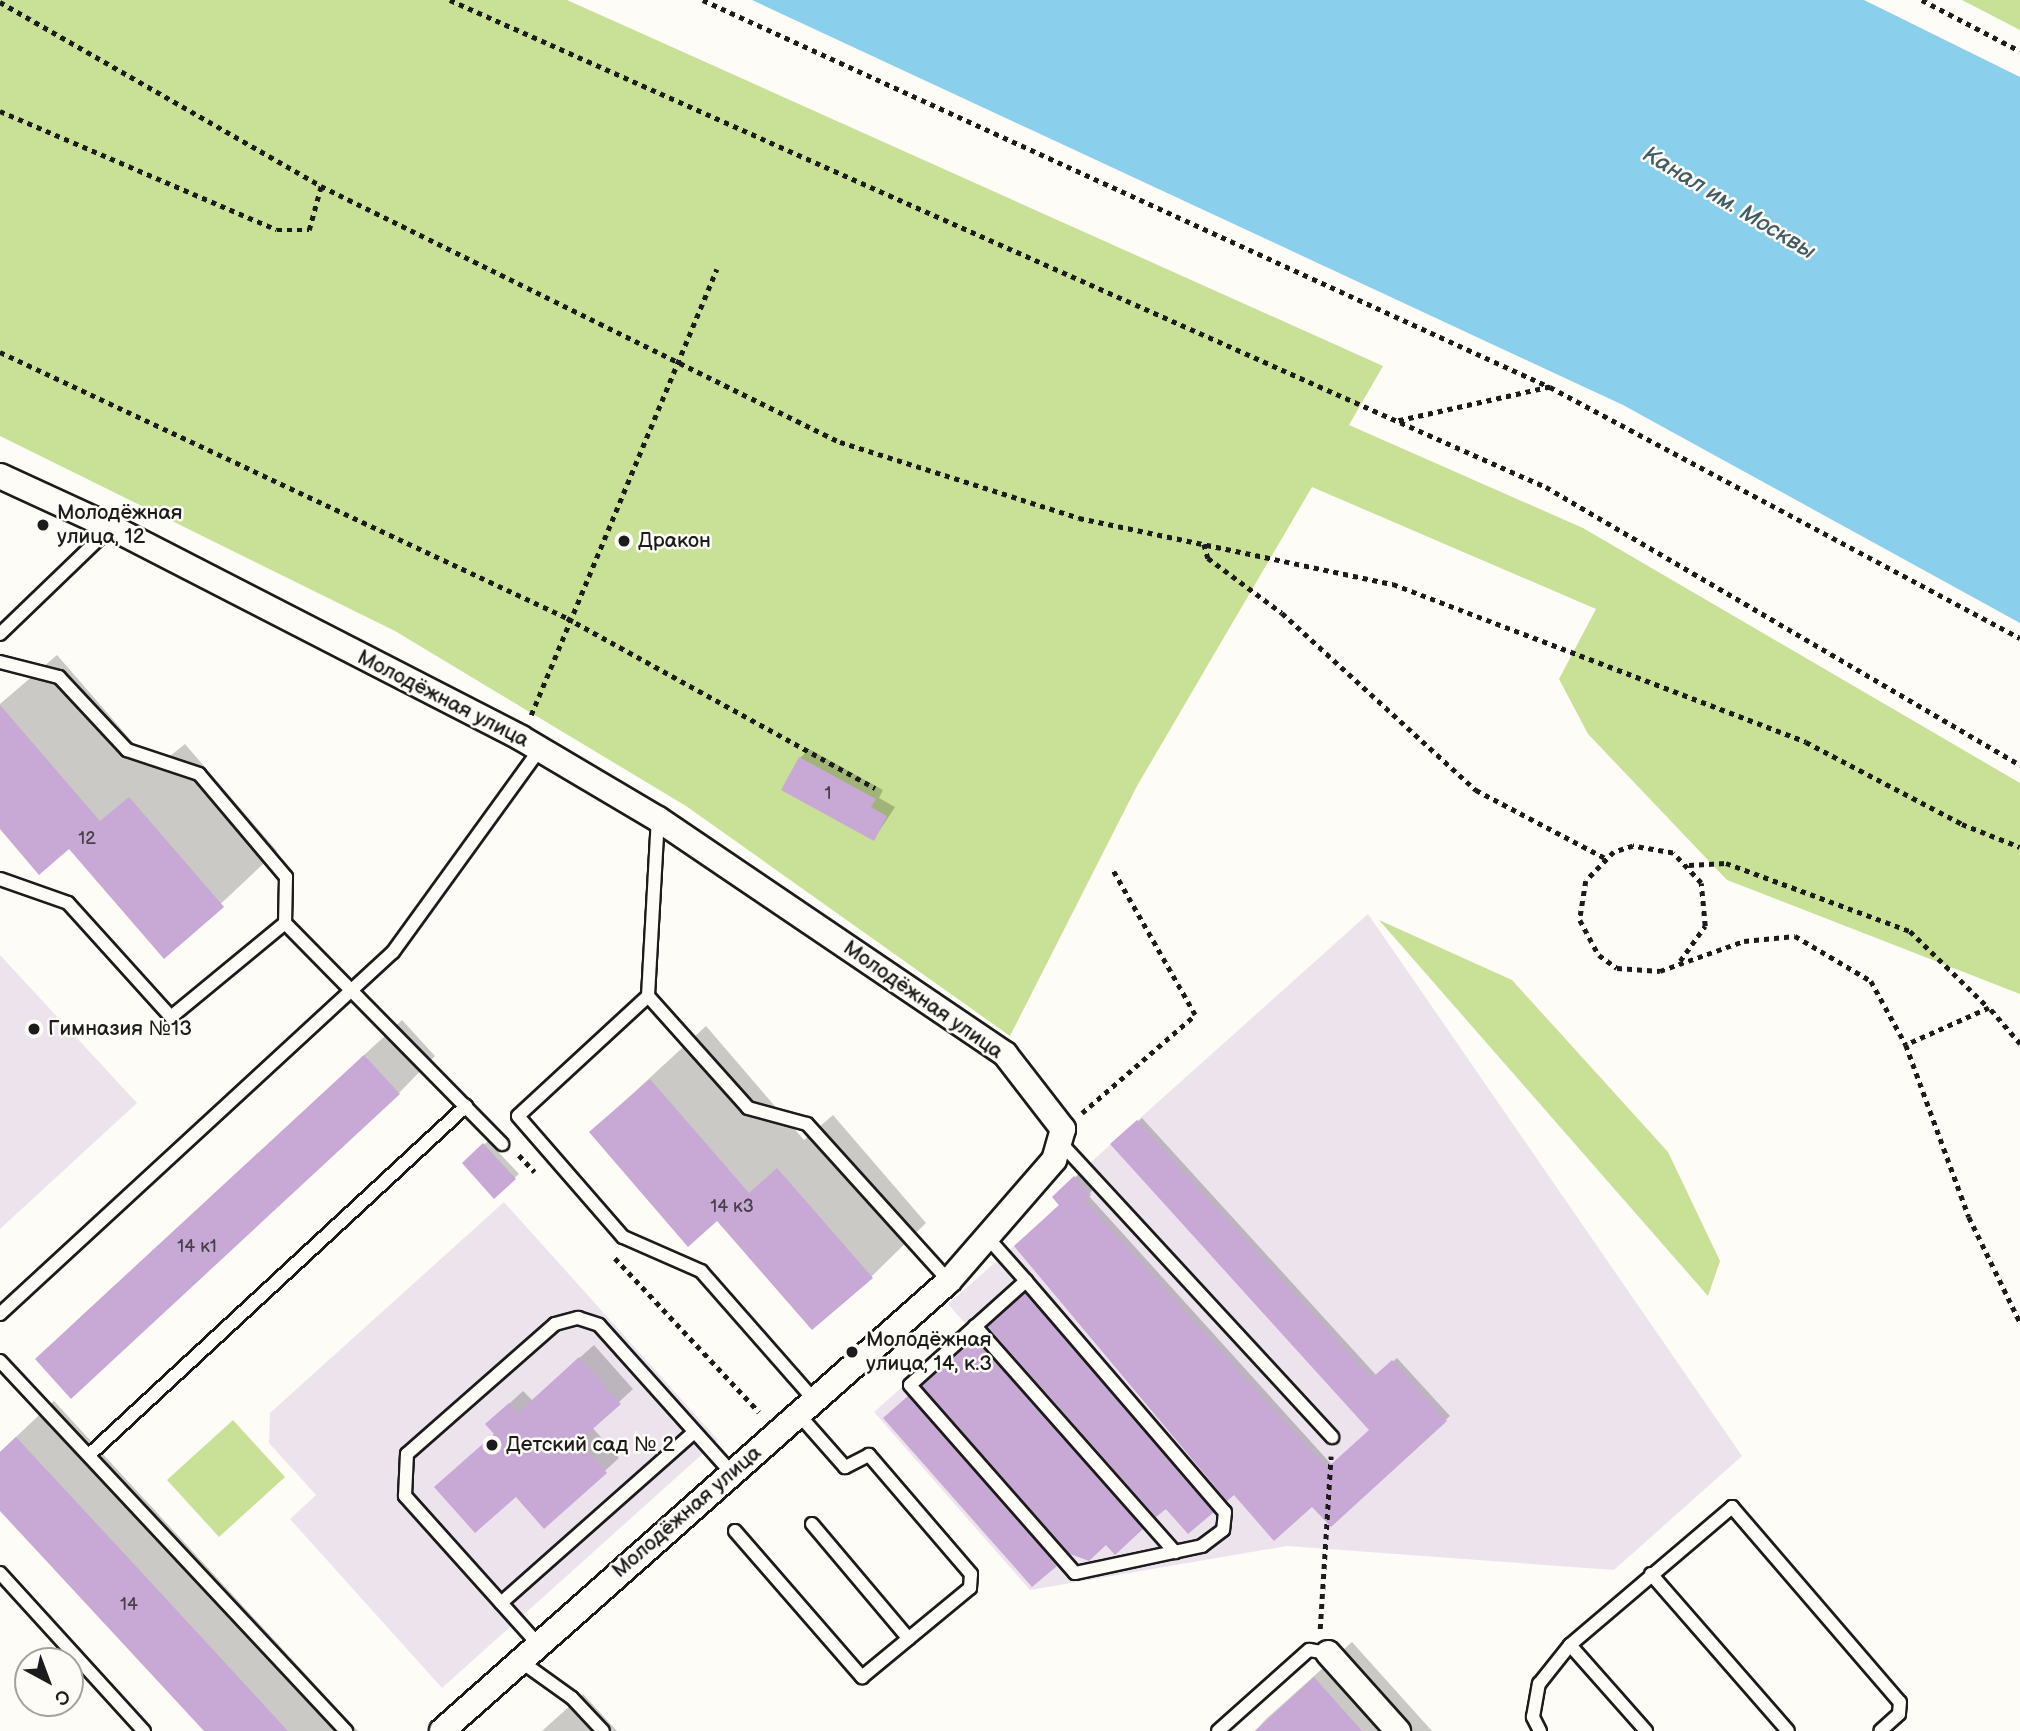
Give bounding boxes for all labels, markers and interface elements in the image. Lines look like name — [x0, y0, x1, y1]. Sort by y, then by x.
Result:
water label: Канал им. Москвы — [1638, 141, 1820, 265]
place label: Молодёжная улица, 12 — [57, 500, 182, 550]
marker: Молодёжная улица, 12 — [35, 517, 51, 533]
place label: Дракон — [638, 528, 711, 554]
marker: Дракон — [616, 533, 632, 549]
street label: Молодёжная улица — [353, 645, 533, 753]
house number: 1 — [825, 783, 831, 805]
house number: 12 — [78, 828, 96, 850]
street label: Молодёжная улица — [838, 935, 1008, 1065]
place label: Гимназия №13 — [48, 1016, 192, 1042]
marker: Гимназия №13 — [26, 1021, 42, 1037]
house number: 14 к3 — [710, 1196, 754, 1218]
house number: 14 к1 — [177, 1236, 217, 1258]
place label: Молодёжная улица, 14, к.3 — [866, 1327, 992, 1377]
marker: Молодёжная улица, 14, к.3 — [844, 1344, 860, 1360]
place label: Детский сад № 2 — [506, 1432, 675, 1458]
marker: Детский сад № 2 — [484, 1437, 500, 1453]
street label: Молодёжная улица — [607, 1440, 767, 1584]
house number: 14 — [120, 1594, 138, 1616]
north arrow — [14, 1647, 84, 1717]
text: С — [49, 1684, 74, 1710]

